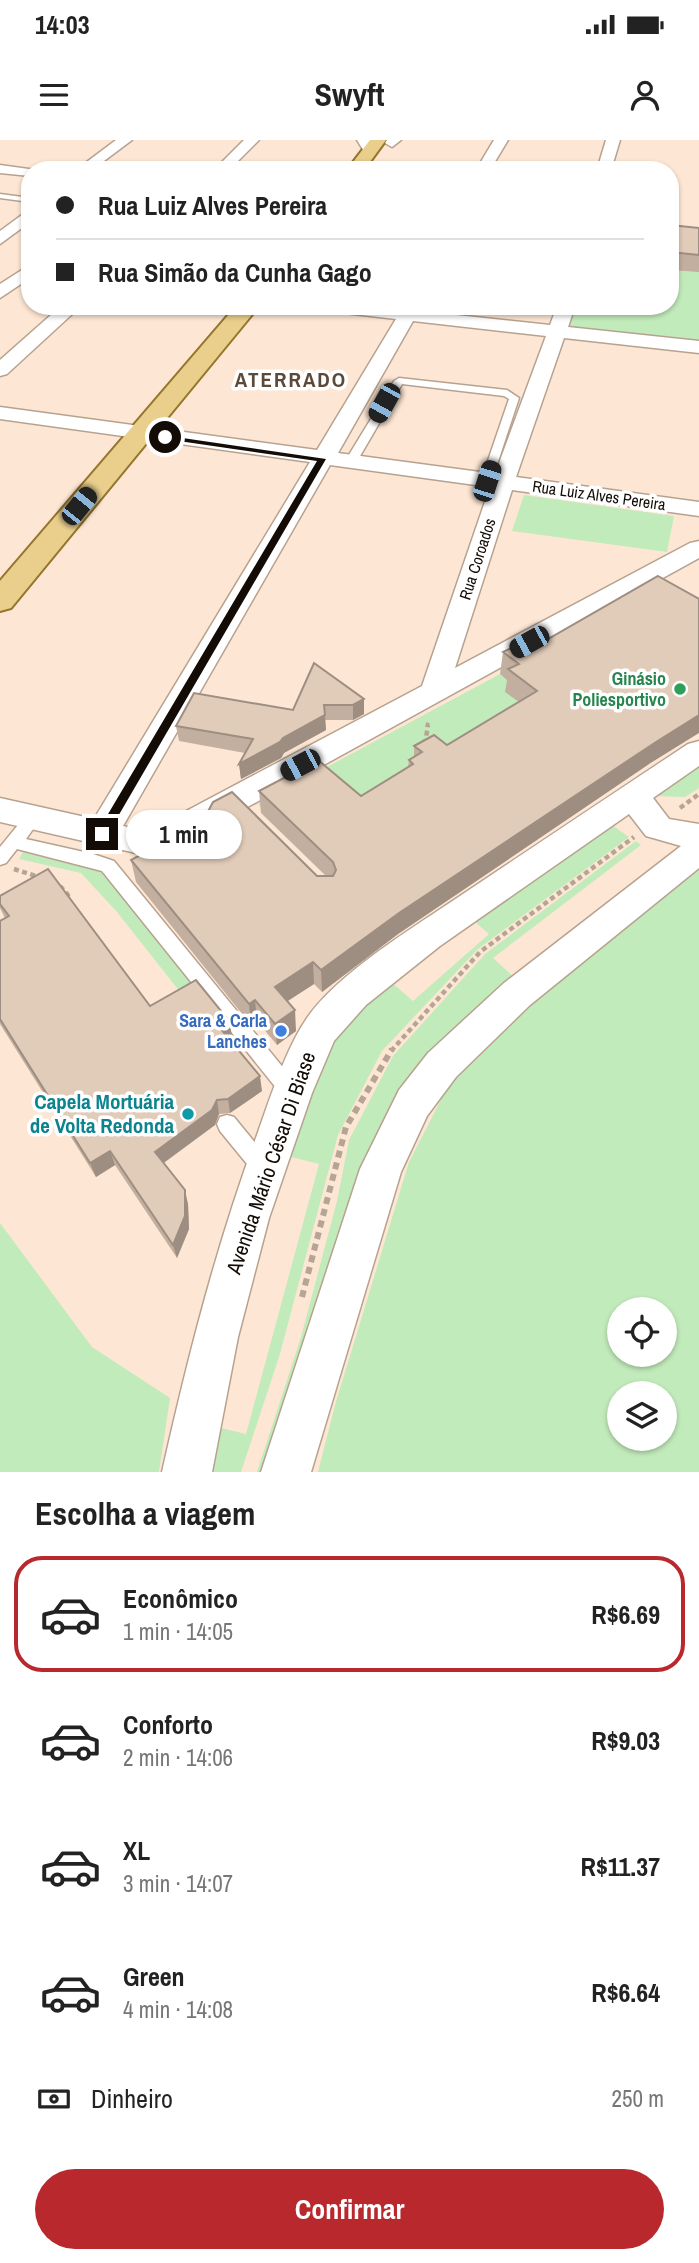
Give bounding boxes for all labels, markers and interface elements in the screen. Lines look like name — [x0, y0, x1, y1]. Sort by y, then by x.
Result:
text: 14:03 — [35, 7, 90, 42]
text: Swyft — [315, 73, 384, 116]
icon: menu — [35, 76, 73, 114]
icon: person — [626, 76, 664, 114]
text: Rua Luiz Alves Pereira — [98, 188, 327, 223]
text: Rua Simão da Cunha Gago — [98, 255, 372, 290]
district label: ATERRADO — [235, 365, 347, 394]
car — [365, 380, 404, 426]
route start — [149, 421, 181, 453]
car — [471, 458, 504, 504]
street label: Rua Luiz Alves Pereira — [531, 475, 668, 515]
car — [58, 483, 101, 529]
street label: Rua Coroados — [453, 515, 501, 603]
car — [506, 623, 553, 661]
place label: Ginásio Poliesportivo — [572, 666, 666, 712]
marker: Ginásio Poliesportivo — [672, 681, 688, 697]
car — [277, 746, 324, 784]
callout: 1 min — [126, 810, 242, 858]
route end — [86, 818, 118, 850]
text: 1 min — [159, 819, 209, 850]
place label: Sara & Carla Lanches — [179, 1008, 268, 1054]
marker: Sara & Carla Lanches — [273, 1023, 289, 1039]
street label: Avenida Mário César Di Biase — [219, 1048, 322, 1279]
place label: Capela Mortuária de Volta Redonda — [30, 1087, 174, 1140]
marker: Capela Mortuária de Volta Redonda — [180, 1106, 196, 1122]
map controls — [607, 1297, 677, 1451]
button: locate — [607, 1297, 677, 1367]
button: layers — [607, 1381, 677, 1451]
text: Escolha a viagem — [35, 1492, 255, 1535]
text: Econômico — [123, 1581, 238, 1616]
icon: car — [39, 1583, 102, 1646]
text: R$6.69 — [591, 1597, 660, 1632]
text: 1 min · 14:05 — [123, 1616, 233, 1647]
text: Conforto — [123, 1707, 213, 1742]
icon: car — [39, 1709, 102, 1772]
text: R$9.03 — [591, 1723, 660, 1758]
text: 2 min · 14:06 — [123, 1742, 233, 1773]
text: XL — [123, 1833, 150, 1868]
icon: car — [39, 1835, 102, 1898]
text: R$11.37 — [581, 1849, 660, 1884]
text: 3 min · 14:07 — [123, 1868, 233, 1899]
text: Green — [123, 1959, 185, 1994]
icon: car — [39, 1961, 102, 2024]
text: R$6.64 — [591, 1975, 660, 2010]
text: 4 min · 14:08 — [123, 1994, 233, 2025]
icon: cash — [35, 2080, 73, 2118]
text: Dinheiro — [91, 2081, 173, 2116]
text: 250 m — [612, 2083, 664, 2114]
button: Confirmar — [35, 2169, 664, 2249]

